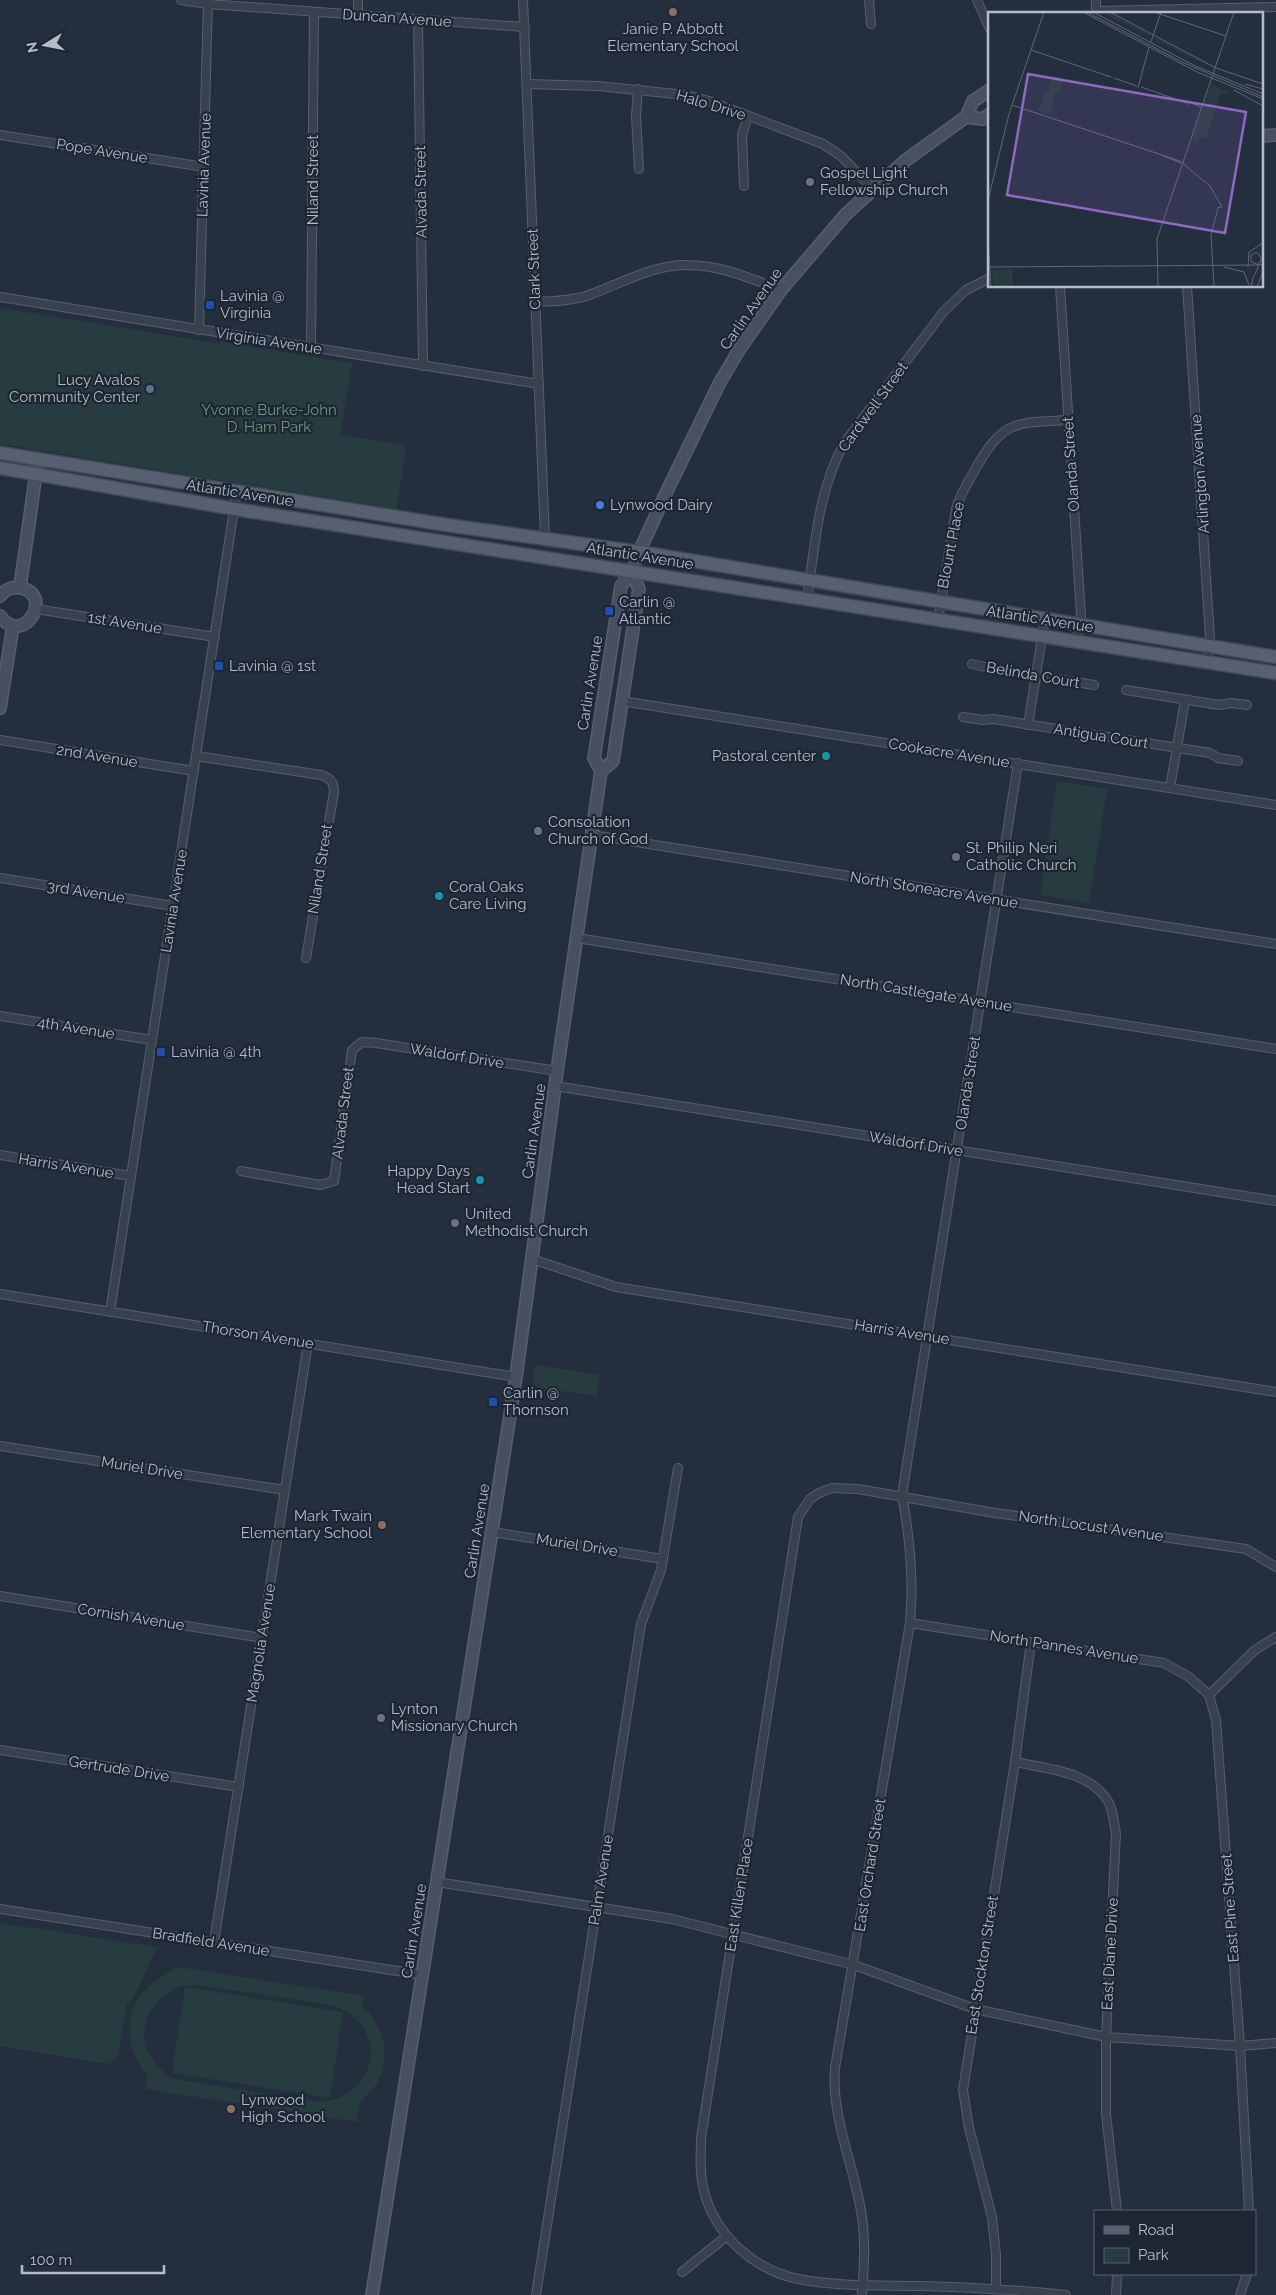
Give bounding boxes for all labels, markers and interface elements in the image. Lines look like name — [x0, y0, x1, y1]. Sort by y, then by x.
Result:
street label: Duncan Avenue — [342, 5, 452, 31]
marker: Janie P. Abbott Elementary School — [667, 6, 679, 18]
inset map — [988, 12, 1264, 288]
north arrow — [20, 20, 70, 70]
place label: Janie P. Abbott Elementary School — [607, 20, 740, 55]
text: N — [23, 41, 41, 54]
street label: Halo Drive — [674, 86, 748, 124]
street label: Lavinia Avenue — [193, 112, 215, 217]
street label: Pope Avenue — [55, 135, 149, 167]
street label: Niland Street — [304, 135, 322, 225]
street label: Alvada Street — [411, 145, 431, 239]
place label: Gospel Light Fellowship Church — [820, 164, 948, 199]
marker: Gospel Light Fellowship Church — [804, 176, 816, 188]
street label: Clark Street — [524, 228, 544, 310]
street label: Carlin Avenue — [716, 264, 786, 353]
place label: Lavinia @ Virginia — [220, 287, 285, 322]
marker: Lavinia @ Virginia — [204, 299, 216, 311]
street label: Virginia Avenue — [215, 324, 324, 358]
street label: Cardwell Street — [834, 359, 912, 455]
place label: Lucy Avalos Community Center — [9, 371, 141, 406]
marker: Lucy Avalos Community Center — [144, 383, 156, 395]
park label: Yvonne Burke-John D. Ham Park — [201, 401, 337, 436]
street label: Arlington Avenue — [1187, 414, 1213, 534]
street label: Olanda Street — [1059, 416, 1083, 512]
street label: Atlantic Avenue — [185, 476, 295, 510]
place label: Lynwood Dairy — [610, 496, 713, 514]
marker: Lynwood Dairy — [594, 499, 606, 511]
street label: Blount Place — [934, 500, 968, 590]
street label: Atlantic Avenue — [585, 539, 695, 573]
place label: Carlin @ Atlantic — [619, 593, 675, 628]
street label: Atlantic Avenue — [985, 602, 1095, 636]
marker: Carlin @ Atlantic — [603, 605, 615, 617]
street label: 1st Avenue — [87, 608, 163, 638]
street label: Carlin Avenue — [574, 634, 606, 732]
place label: Lavinia @ 1st — [229, 657, 316, 675]
street label: Belinda Court — [985, 658, 1081, 692]
marker: Lavinia @ 1st — [213, 660, 225, 672]
street label: Antigua Court — [1052, 720, 1150, 752]
street label: Cookacre Avenue — [887, 735, 1011, 771]
street label: 2nd Avenue — [55, 741, 139, 771]
place label: Pastoral center — [712, 747, 817, 765]
marker: Pastoral center — [820, 750, 832, 762]
place label: Consolation Church of God — [548, 813, 648, 848]
street label: Niland Street — [304, 823, 336, 915]
marker: Consolation Church of God — [532, 825, 544, 837]
place label: St. Philip Neri Catholic Church — [966, 839, 1076, 874]
street label: Lavinia Avenue — [157, 848, 191, 954]
marker: St. Philip Neri Catholic Church — [950, 851, 962, 863]
street label: North Stoneacre Avenue — [849, 868, 1019, 912]
street label: 3rd Avenue — [46, 877, 126, 907]
place label: Coral Oaks Care Living — [449, 878, 526, 913]
marker: Coral Oaks Care Living — [433, 890, 445, 902]
street label: North Castlegate Avenue — [839, 971, 1013, 1016]
street label: 4th Avenue — [36, 1013, 116, 1043]
street label: Olanda Street — [952, 1035, 984, 1131]
street label: Waldorf Drive — [409, 1040, 505, 1072]
place label: Lavinia @ 4th — [171, 1043, 261, 1061]
marker: Lavinia @ 4th — [155, 1046, 167, 1058]
street label: Alvada Street — [328, 1066, 358, 1160]
street label: Carlin Avenue — [518, 1082, 550, 1180]
street label: Waldorf Drive — [868, 1128, 964, 1160]
street label: Harris Avenue — [17, 1150, 115, 1182]
place label: Happy Days Head Start — [387, 1162, 470, 1197]
marker: Happy Days Head Start — [474, 1174, 486, 1186]
place label: United Methodist Church — [465, 1205, 588, 1240]
marker: United Methodist Church — [449, 1217, 461, 1229]
street label: Harris Avenue — [853, 1316, 951, 1348]
street label: Thorson Avenue — [201, 1317, 315, 1353]
place label: Carlin @ Thornson — [503, 1384, 569, 1419]
marker: Carlin @ Thornson — [487, 1396, 499, 1408]
street label: Muriel Drive — [100, 1453, 184, 1483]
street label: Carlin Avenue — [461, 1482, 493, 1580]
place label: Mark Twain Elementary School — [241, 1507, 373, 1542]
street label: North Locust Avenue — [1017, 1507, 1165, 1545]
marker: Mark Twain Elementary School — [376, 1519, 388, 1531]
street label: Muriel Drive — [535, 1530, 619, 1560]
street label: Magnolia Avenue — [243, 1582, 279, 1704]
street label: Cornish Avenue — [76, 1600, 186, 1634]
street label: North Pannes Avenue — [988, 1626, 1140, 1668]
place label: Lynton Missionary Church — [391, 1700, 518, 1735]
marker: Lynton Missionary Church — [375, 1712, 387, 1724]
street label: Gertrude Drive — [67, 1752, 171, 1786]
street label: East Orchard Street — [851, 1797, 889, 1933]
street label: Palm Avenue — [585, 1833, 617, 1926]
street label: East Killen Place — [721, 1837, 757, 1953]
street label: East Pine Street — [1217, 1853, 1243, 1963]
street label: Carlin Avenue — [398, 1882, 430, 1980]
street label: East Stockton Street — [962, 1894, 1002, 2036]
street label: East Diane Drive — [1098, 1897, 1122, 2011]
street label: Bradfield Avenue — [151, 1924, 271, 1960]
place label: Lynwood High School — [241, 2091, 326, 2126]
marker: Lynwood High School — [225, 2103, 237, 2115]
legend — [1094, 2210, 1256, 2275]
text: Road — [1138, 2221, 1174, 2239]
scale bar — [22, 2242, 165, 2274]
text: Park — [1138, 2246, 1169, 2264]
text: 100 m — [30, 2251, 72, 2269]

